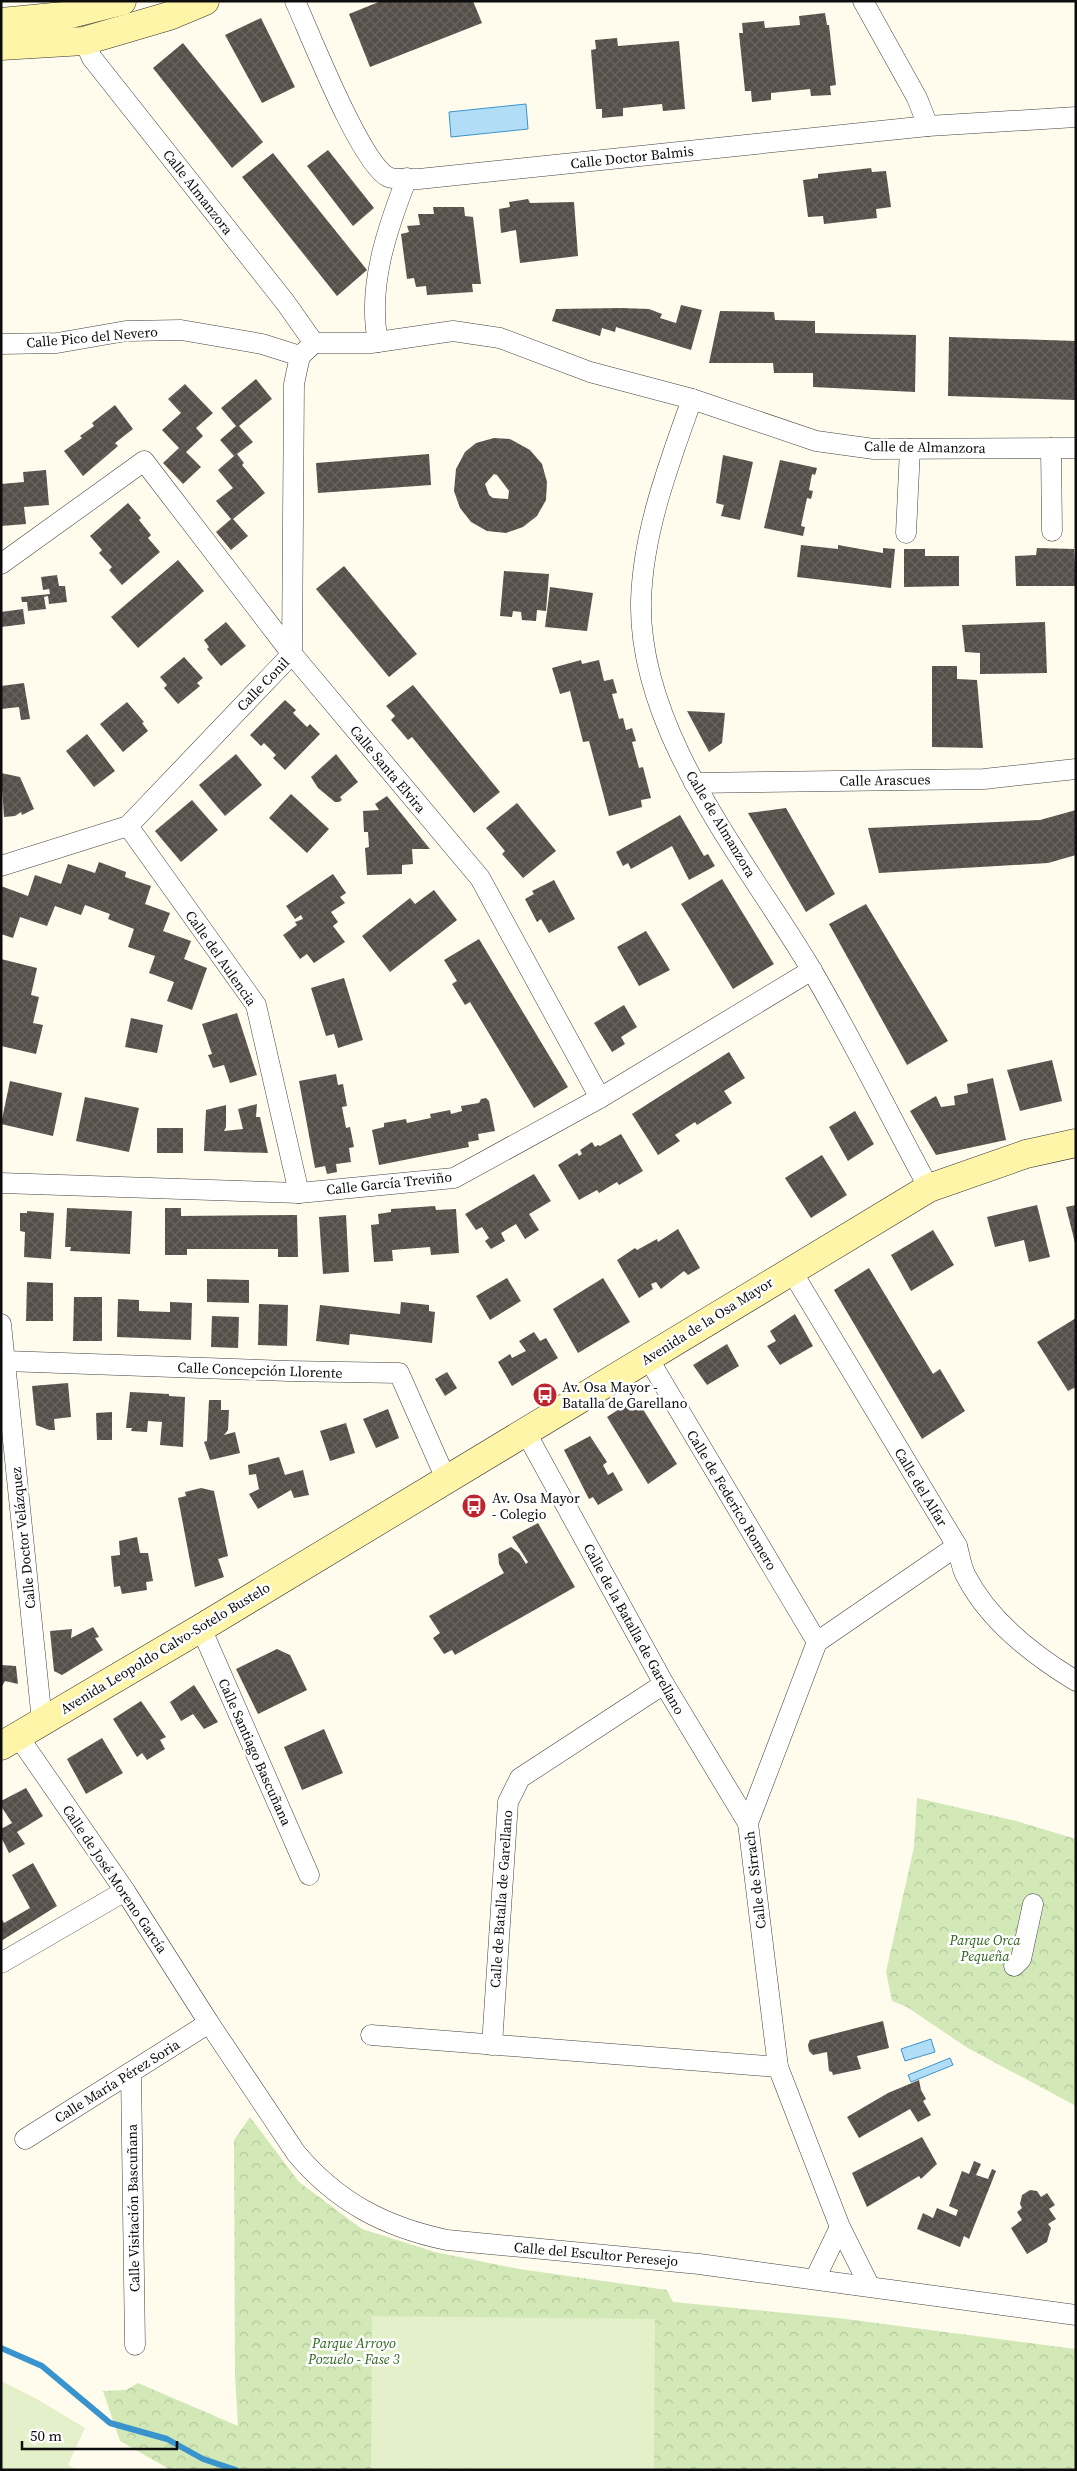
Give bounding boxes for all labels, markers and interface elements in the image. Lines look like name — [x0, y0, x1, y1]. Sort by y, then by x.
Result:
street label: Calle Doctor Balmis — [570, 141, 694, 173]
street label: Calle Almanzora — [158, 145, 238, 240]
street label: Calle Pico del Nevero — [25, 321, 159, 353]
street label: Calle de Almanzora — [864, 436, 987, 458]
street label: Calle Conil — [232, 653, 294, 715]
street label: Calle Santa Elvira — [345, 721, 431, 818]
street label: Calle de Almanzora — [681, 767, 761, 882]
street label: Calle Arascues — [839, 769, 931, 791]
street label: Calle del Aulencia — [181, 906, 262, 1010]
street label: Calle García Treviño — [325, 1166, 453, 1200]
street label: Avenida de la Osa Mayor — [637, 1272, 777, 1370]
street label: Calle Concepción Llorente — [177, 1357, 343, 1383]
place label: Av. Osa Mayor - Batalla de Garellano — [562, 1377, 688, 1413]
bus stop icon: Av. Osa Mayor - Batalla de Garellano — [532, 1382, 558, 1408]
street label: Calle de Federico Romero — [682, 1426, 782, 1574]
street label: Calle del Alfar — [890, 1444, 952, 1530]
street label: Calle Doctor Velázquez — [6, 1465, 40, 1610]
place label: Av. Osa Mayor - Colegio — [492, 1488, 580, 1524]
bus stop icon: Av. Osa Mayor - Colegio — [461, 1493, 487, 1519]
street label: Calle de la Batalla de Garellano — [579, 1540, 690, 1718]
street label: Avenida Leopoldo Calvo-Sotelo Bustelo — [56, 1577, 274, 1719]
street label: Calle Santiago Bascuñana — [213, 1675, 297, 1830]
street label: Calle de José Moreno García — [58, 1801, 173, 1958]
street label: Calle de Batalla de Garellano — [485, 1809, 517, 1989]
street label: Calle de Sirrach — [739, 1830, 771, 1930]
park label: Parque Orca Pequeña — [948, 1930, 1021, 1966]
street label: Calle María Pérez Soria — [50, 2034, 184, 2128]
street label: Calle Visitación Bascuñana — [122, 2123, 144, 2292]
street label: Calle del Escultor Peresejo — [513, 2237, 679, 2271]
park label: Parque Arroyo Pozuelo - Fase 3 — [307, 2333, 400, 2369]
scale bar — [22, 2418, 178, 2450]
text: 50 m — [30, 2425, 62, 2446]

